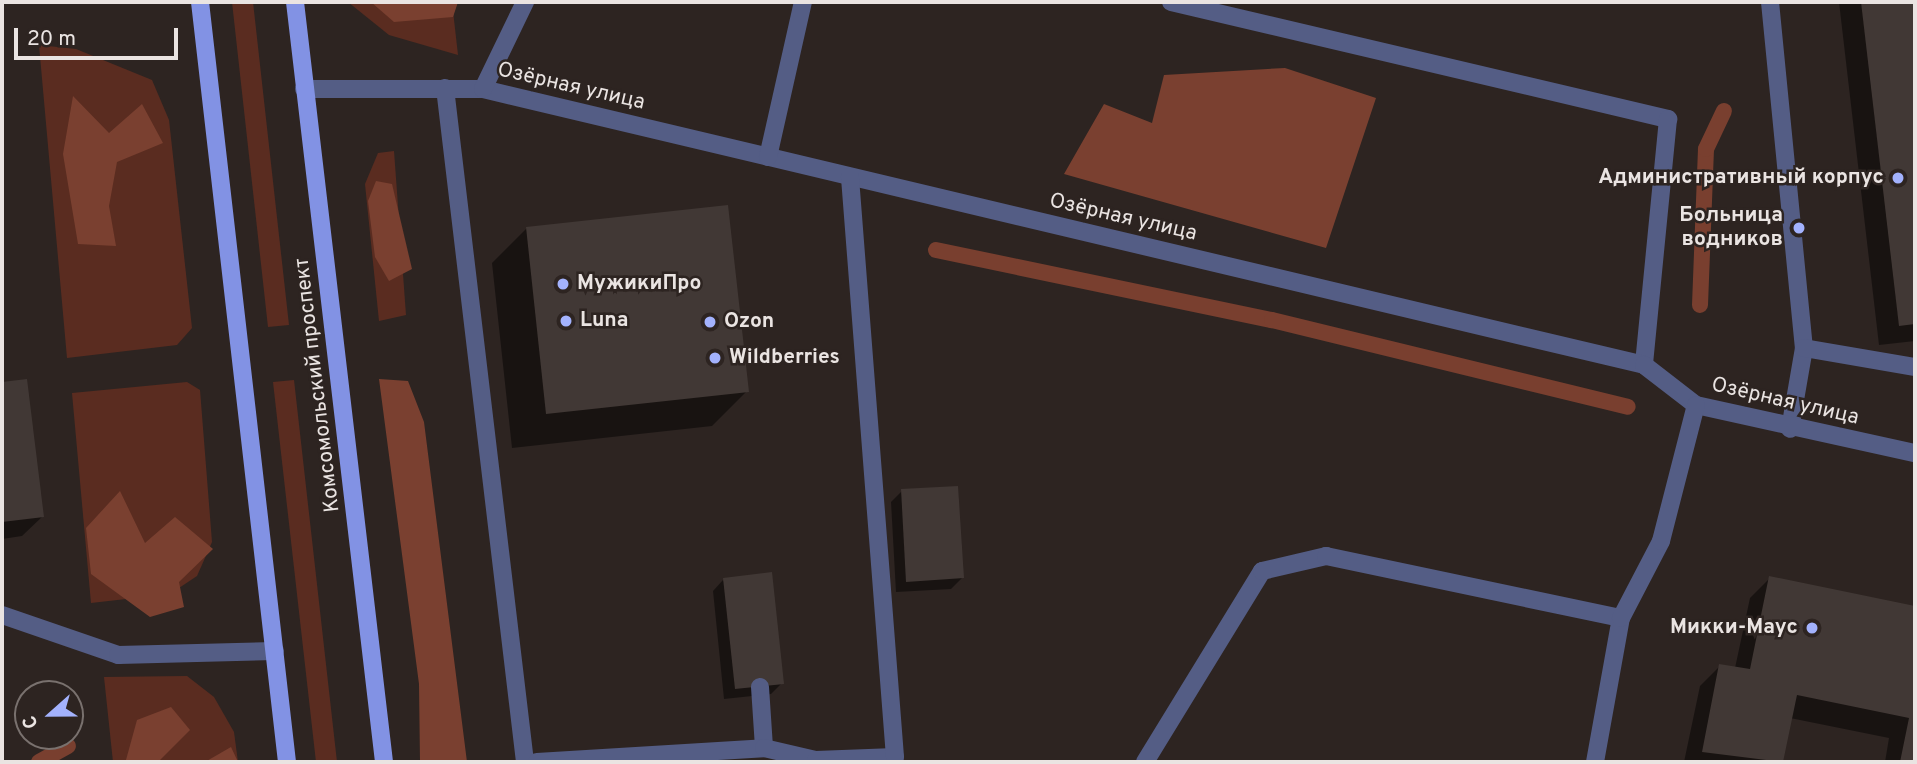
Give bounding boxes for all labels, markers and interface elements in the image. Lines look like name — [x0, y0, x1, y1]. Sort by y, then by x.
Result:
scale bar — [18, 14, 182, 58]
text: 20 m — [27, 26, 76, 53]
street label: Озёрная улица — [495, 58, 647, 116]
place label: Административный корпус — [1598, 165, 1884, 191]
marker: Административный корпус — [1890, 170, 1906, 186]
street label: Озёрная улица — [1047, 189, 1199, 247]
place label: Больница водников — [1679, 203, 1783, 253]
marker: Больница водников — [1789, 218, 1809, 238]
street label: Комсомольский проспект — [290, 256, 346, 514]
place label: МужикиПро — [577, 271, 701, 297]
marker: МужикиПро — [555, 276, 571, 292]
place label: Luna — [580, 308, 628, 334]
place label: Ozon — [724, 309, 774, 335]
marker: Luna — [558, 313, 574, 329]
marker: Ozon — [702, 314, 718, 330]
place label: Wildberries — [729, 345, 840, 371]
marker: Wildberries — [707, 350, 723, 366]
street label: Озёрная улица — [1709, 373, 1861, 431]
place label: Микки-Маус — [1670, 615, 1798, 641]
marker: Микки-Маус — [1804, 620, 1820, 636]
north arrow — [14, 680, 84, 750]
text: С — [18, 712, 45, 732]

